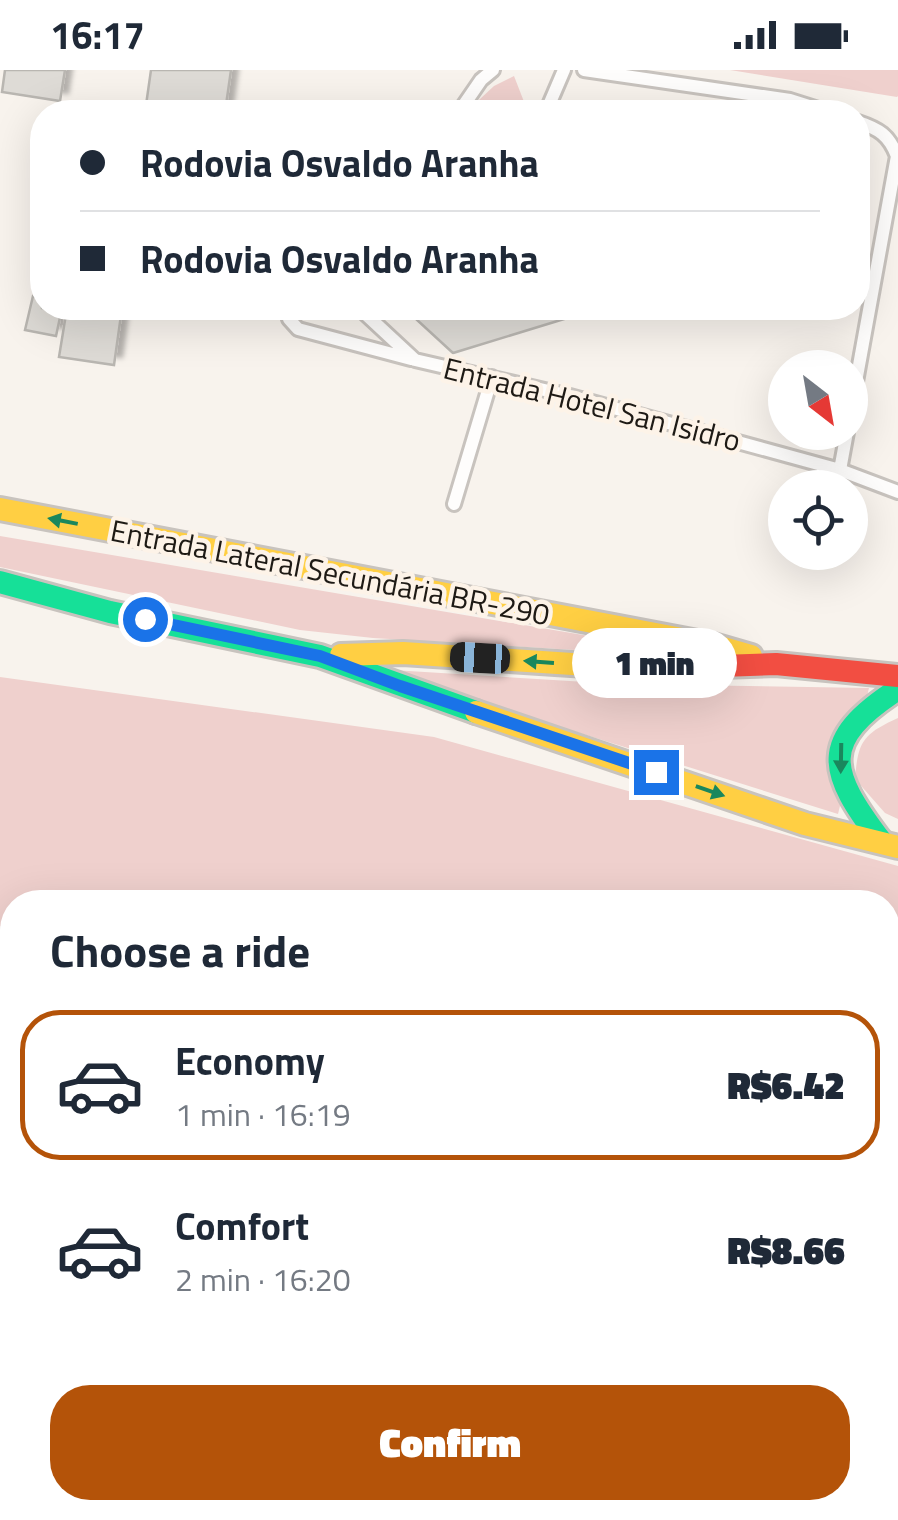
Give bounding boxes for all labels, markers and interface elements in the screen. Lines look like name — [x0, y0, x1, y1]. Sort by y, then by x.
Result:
text: 16:17 — [50, 6, 145, 64]
text: Rodovia Osvaldo Aranha — [140, 134, 539, 192]
text: Rodovia Osvaldo Aranha — [140, 230, 539, 288]
street label: Entrada Hotel San Isidro — [439, 345, 746, 463]
north arrow — [768, 350, 868, 450]
map controls — [768, 350, 868, 570]
button: locate — [768, 470, 868, 570]
street label: Entrada Lateral Secundária BR-290 — [107, 507, 554, 637]
one-way arrow — [47, 513, 78, 528]
route start — [123, 597, 168, 642]
callout: 1 min — [574, 627, 738, 697]
text: 1 min — [615, 639, 694, 687]
car — [449, 641, 511, 675]
one-way arrow — [523, 654, 555, 670]
one-way arrow — [833, 743, 849, 775]
route end — [634, 750, 679, 795]
one-way arrow — [695, 784, 725, 799]
text: Choose a ride — [50, 916, 310, 984]
text: Economy — [175, 1032, 325, 1090]
icon: car — [55, 1040, 145, 1130]
text: R$6.42 — [727, 1056, 845, 1114]
text: 1 min · 16:19 — [175, 1090, 351, 1138]
text: Comfort — [175, 1197, 309, 1255]
icon: car — [55, 1205, 145, 1295]
text: R$8.66 — [727, 1221, 845, 1279]
text: 2 min · 16:20 — [175, 1255, 351, 1303]
button: Confirm — [50, 1385, 850, 1500]

